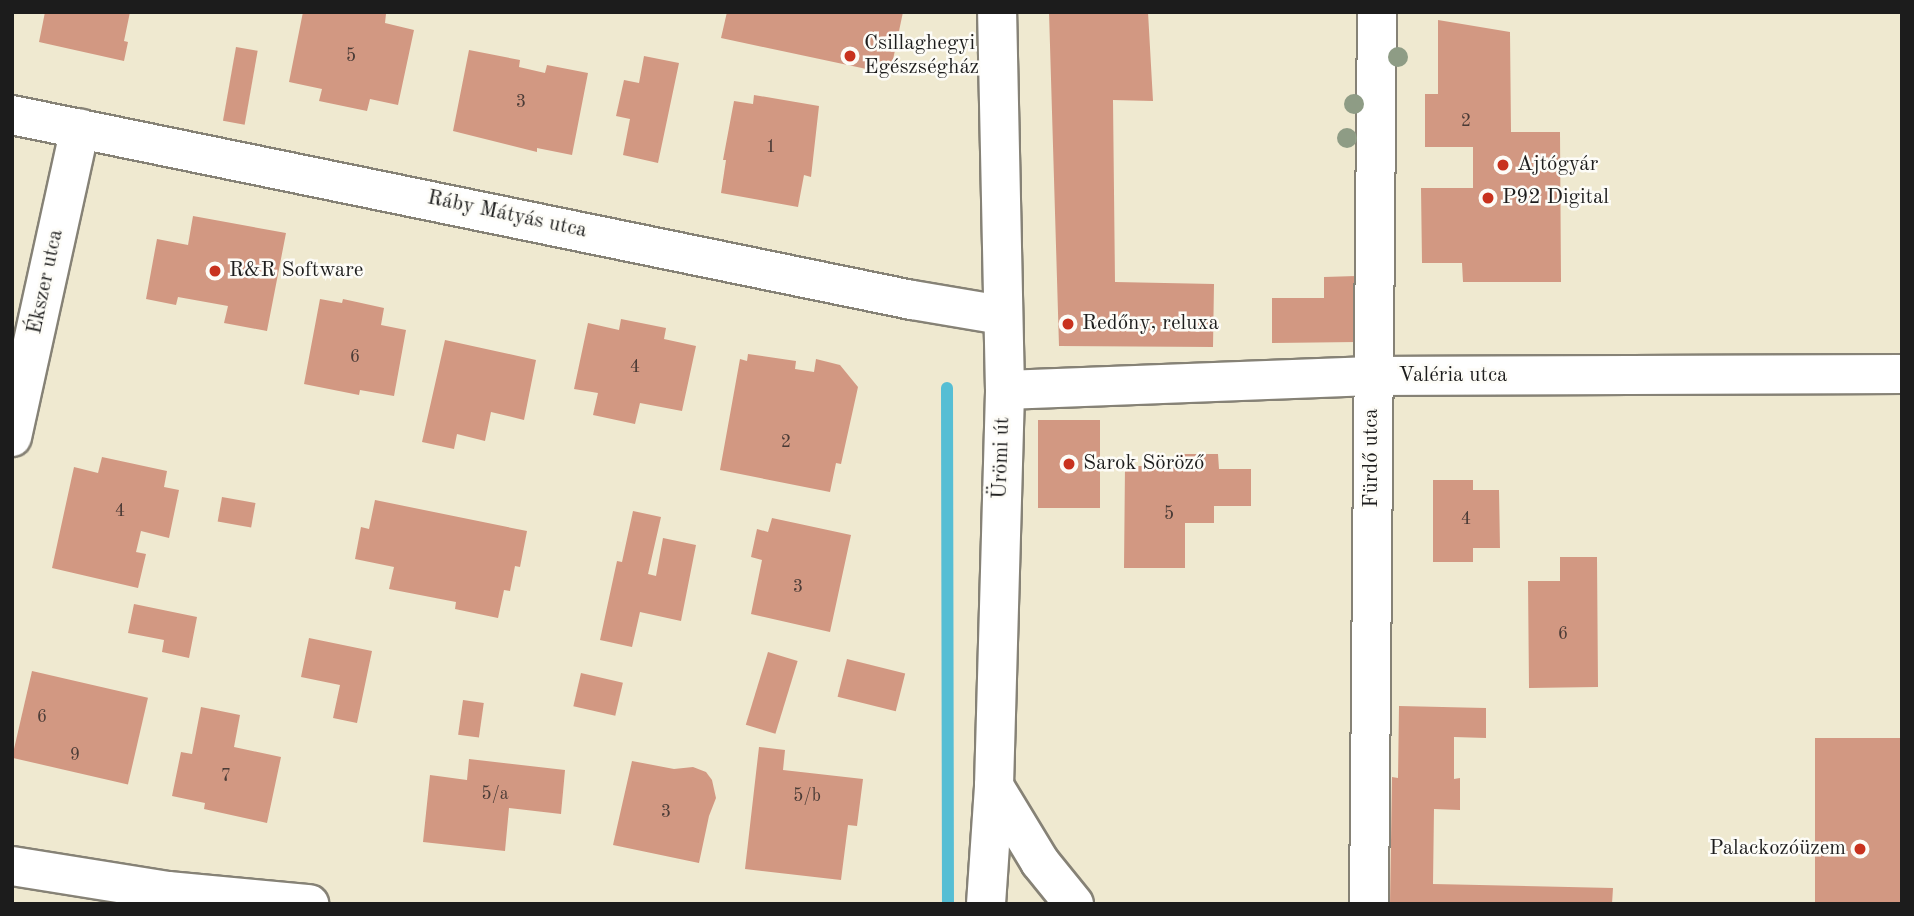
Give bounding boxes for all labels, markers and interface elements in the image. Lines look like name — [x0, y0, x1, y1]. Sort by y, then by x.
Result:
place label: Csillaghegyi Egészségház — [864, 31, 979, 81]
house number: 5 — [346, 45, 356, 67]
marker: Csillaghegyi Egészségház — [842, 48, 858, 64]
house number: 3 — [516, 91, 526, 113]
house number: 2 — [1461, 110, 1471, 132]
house number: 1 — [766, 136, 776, 158]
place label: Ajtógyár — [1517, 152, 1598, 178]
marker: Ajtógyár — [1495, 157, 1511, 173]
place label: P92 Digital — [1502, 185, 1609, 211]
street label: Ráby Mátyás utca — [425, 186, 589, 244]
marker: P92 Digital — [1480, 190, 1496, 206]
street label: Ékszer utca — [23, 228, 69, 336]
place label: R&R Software — [229, 258, 363, 284]
marker: R&R Software — [207, 263, 223, 279]
place label: Redőny, reluxa — [1082, 311, 1219, 337]
marker: Redőny, reluxa — [1060, 316, 1076, 332]
house number: 6 — [350, 346, 360, 368]
house number: 4 — [630, 356, 640, 378]
street label: Valéria utca — [1399, 363, 1507, 389]
street label: Fürdő utca — [1359, 408, 1385, 508]
street label: Ürömi út — [988, 416, 1016, 500]
house number: 2 — [781, 431, 791, 453]
place label: Sarok Söröző — [1083, 451, 1204, 477]
marker: Sarok Söröző — [1061, 456, 1077, 472]
house number: 4 — [115, 500, 125, 522]
house number: 5 — [1164, 503, 1174, 525]
house number: 4 — [1461, 508, 1471, 530]
house number: 3 — [793, 576, 803, 598]
house number: 6 — [1558, 623, 1568, 645]
house number: 6 — [37, 706, 47, 728]
house number: 9 — [70, 744, 80, 766]
house number: 7 — [221, 765, 231, 787]
house number: 5/a — [481, 783, 509, 805]
house number: 5/b — [793, 785, 821, 807]
house number: 3 — [661, 801, 671, 823]
place label: Palackozóüzem — [1709, 836, 1846, 862]
marker: Palackozóüzem — [1852, 841, 1868, 857]

